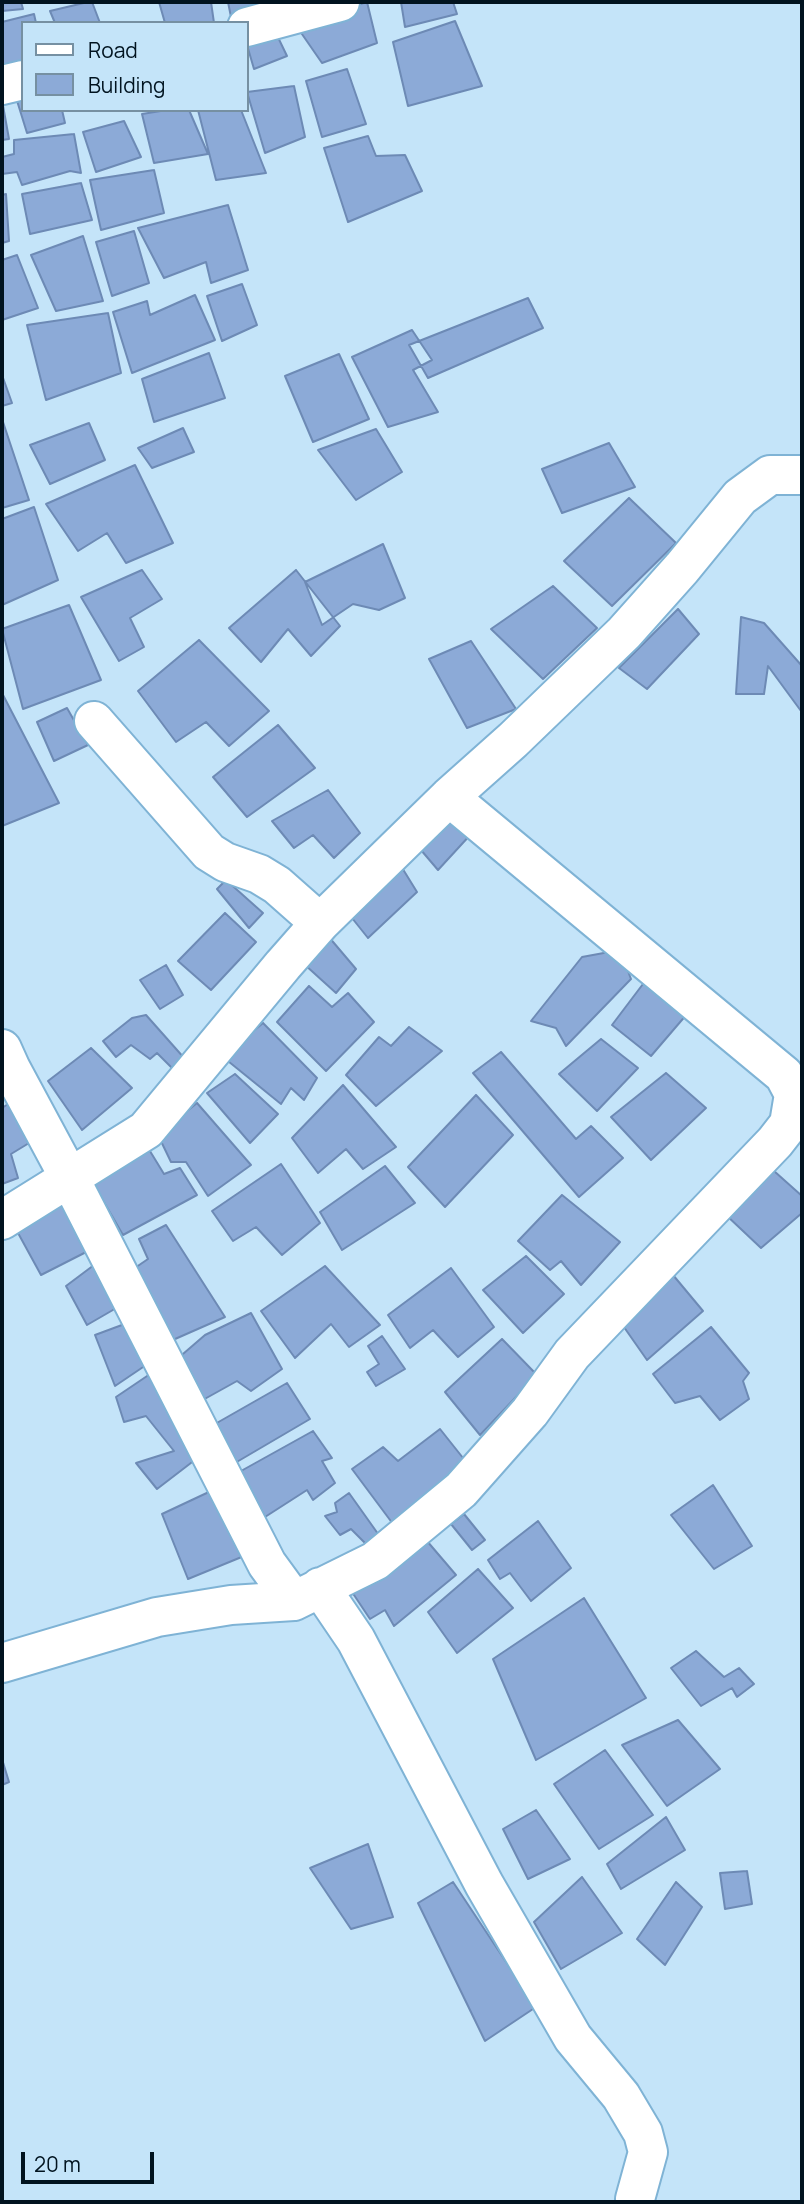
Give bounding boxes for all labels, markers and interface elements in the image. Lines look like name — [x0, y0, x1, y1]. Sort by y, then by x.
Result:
legend — [21, 21, 248, 112]
text: Road — [88, 36, 138, 64]
text: Building — [88, 71, 165, 99]
scale bar — [24, 2138, 158, 2182]
text: 20 m — [34, 2150, 81, 2178]

